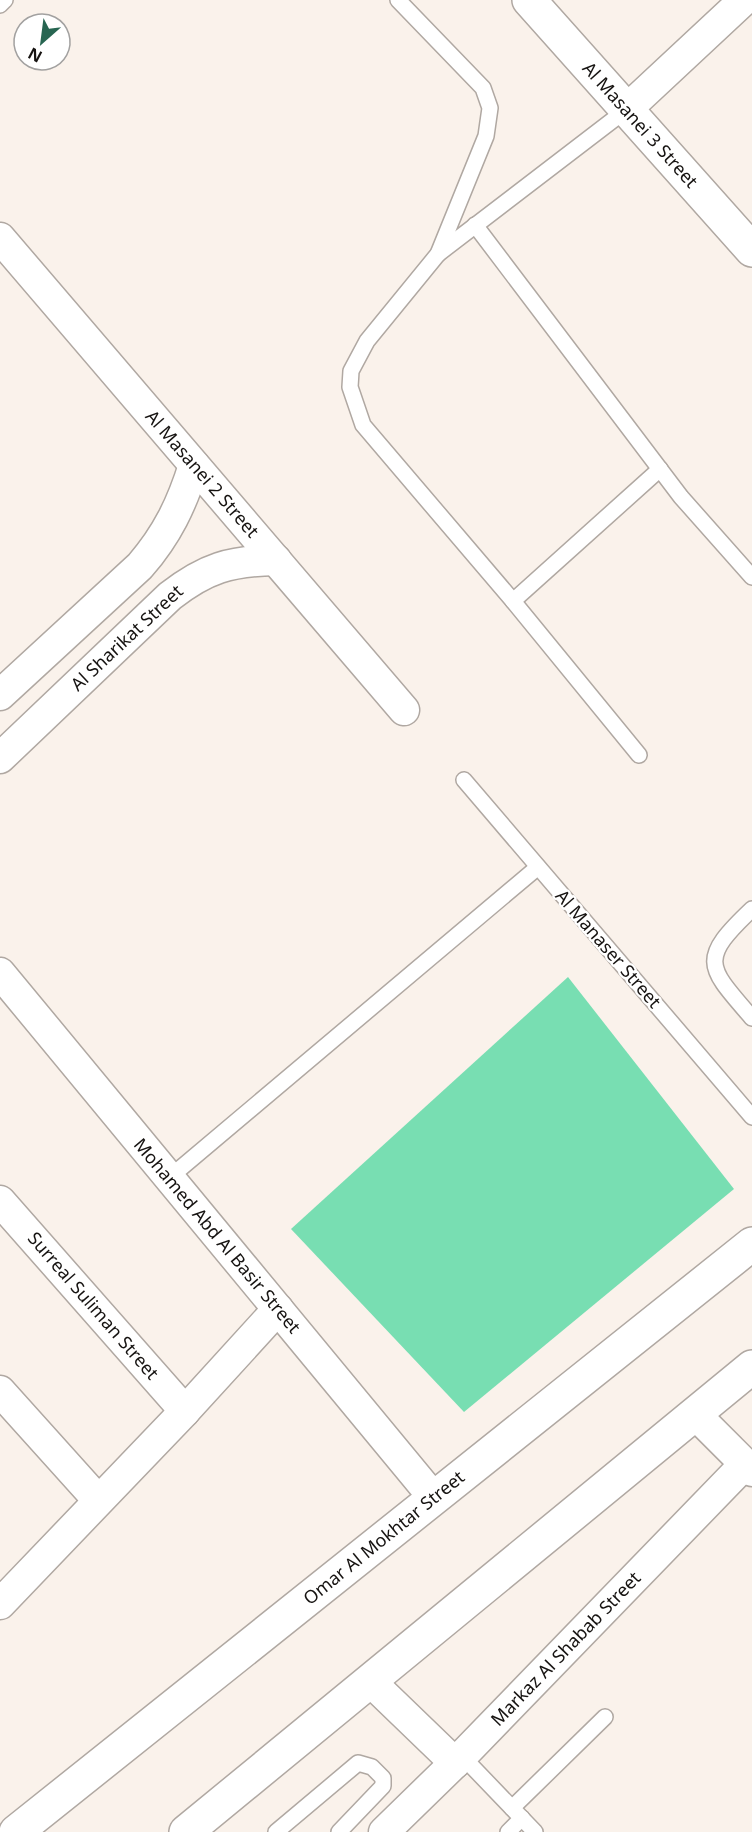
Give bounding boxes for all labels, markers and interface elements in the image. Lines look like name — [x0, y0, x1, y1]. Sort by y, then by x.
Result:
north arrow — [12, 12, 72, 72]
text: N — [24, 42, 46, 68]
street label: Al Masanei 3 Street — [578, 56, 704, 193]
street label: Al Masanei 2 Street — [141, 404, 265, 543]
street label: Al Sharikat Street — [65, 579, 188, 696]
street label: Al Manaser Street — [551, 884, 667, 1013]
street label: Mohamed Abd Al Basir Street — [129, 1133, 307, 1338]
street label: Surreal Suliman Street — [23, 1226, 165, 1385]
street label: Omar Al Mokhtar Street — [298, 1464, 469, 1610]
street label: Markaz Al Shabab Street — [485, 1566, 646, 1731]

